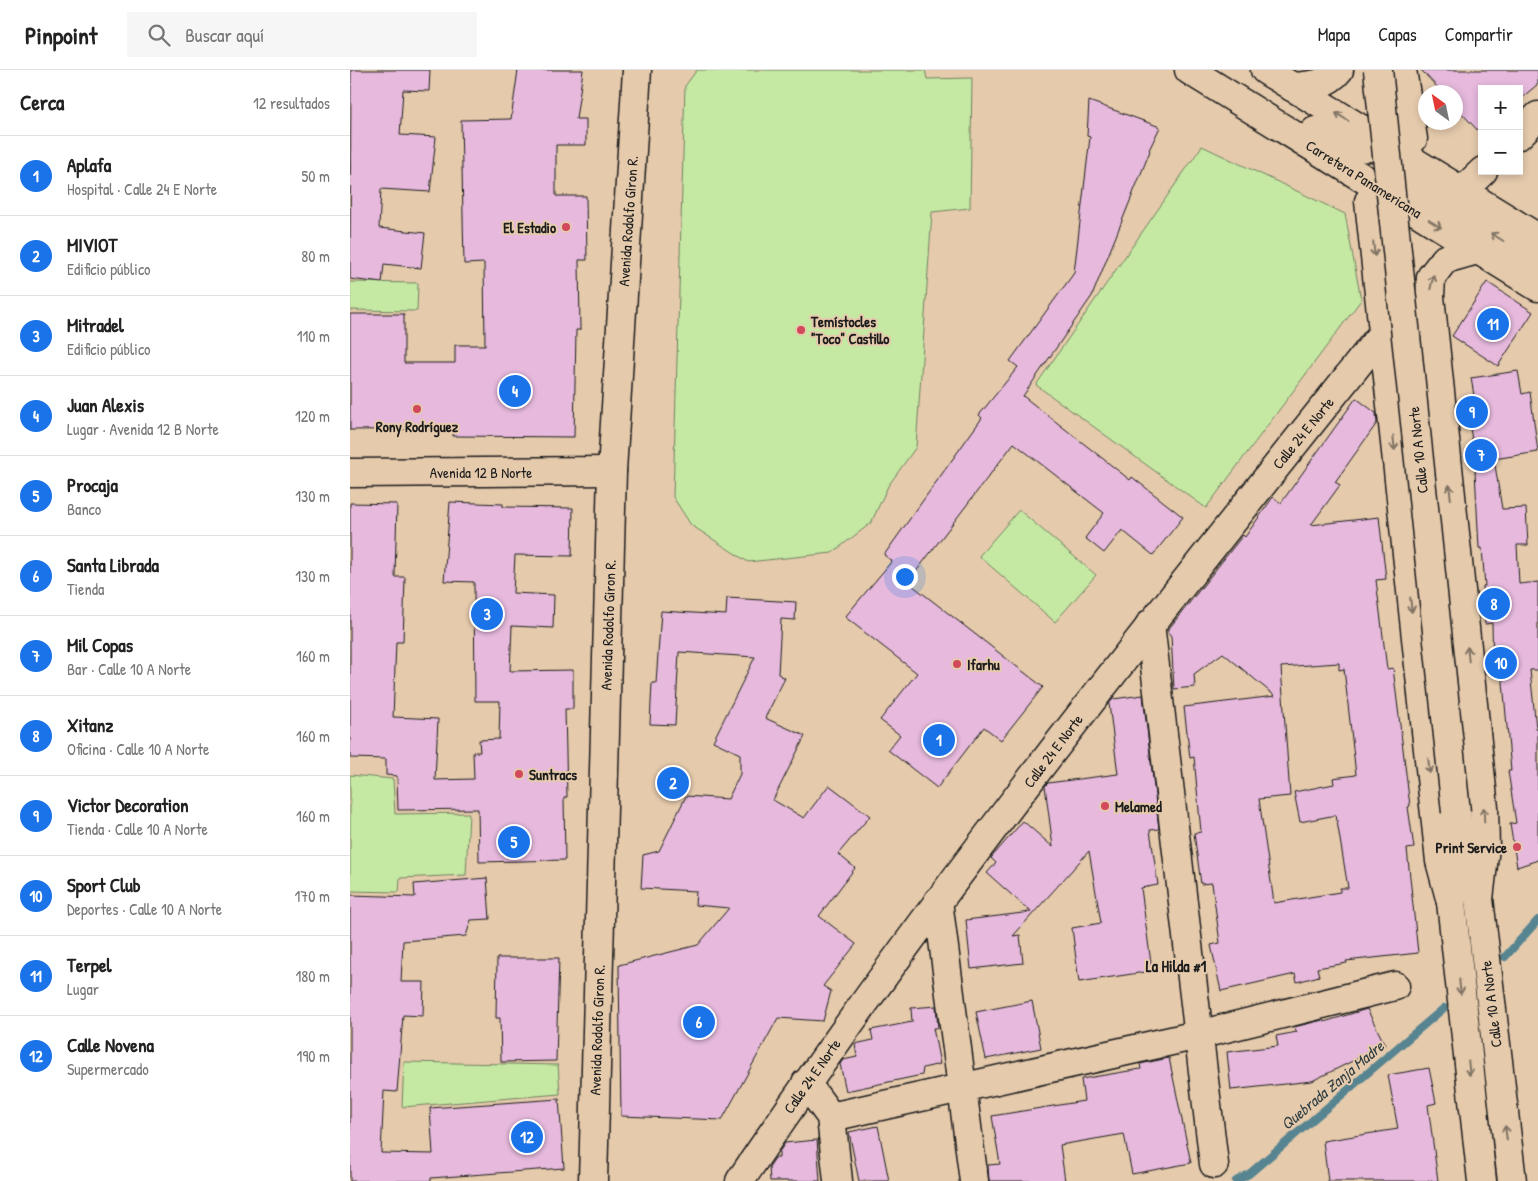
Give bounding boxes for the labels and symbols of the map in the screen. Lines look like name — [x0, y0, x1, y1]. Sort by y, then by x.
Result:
north arrow — [1418, 85, 1463, 130]
one-way arrow — [1335, 112, 1349, 122]
street label: Carretera Panamericana — [1302, 135, 1426, 223]
street label: Avenida Rodolfo Giron R. — [613, 155, 643, 287]
place label: El Estadio — [503, 217, 556, 238]
one-way arrow — [1428, 219, 1442, 229]
marker: El Estadio — [560, 221, 572, 233]
one-way arrow — [1490, 232, 1504, 242]
one-way arrow — [1369, 241, 1379, 257]
one-way arrow — [1428, 274, 1437, 290]
pin: 11 — [1477, 305, 1509, 343]
place label: Temístocles "Toco" Castillo — [810, 311, 889, 349]
marker: Temístocles "Toco" Castillo — [795, 324, 807, 336]
pin: 4 — [499, 372, 531, 410]
street label: Calle 24 E Norte — [1267, 393, 1339, 473]
pin: 9 — [1456, 393, 1488, 431]
marker: Rony Rodríguez — [411, 403, 423, 415]
street label: Calle 10 A Norte — [1403, 405, 1433, 495]
place label: Rony Rodríguez — [376, 416, 459, 438]
one-way arrow — [1389, 435, 1399, 451]
pin: 7 — [1465, 436, 1497, 474]
street label: Avenida 12 B Norte — [430, 462, 532, 483]
one-way arrow — [1445, 485, 1455, 501]
street label: Avenida Rodolfo Giron R. — [595, 559, 621, 691]
your location — [892, 564, 918, 590]
pin: 8 — [1478, 585, 1510, 623]
pin: 3 — [471, 595, 503, 633]
one-way arrow — [1406, 597, 1416, 613]
pin: 10 — [1485, 644, 1517, 682]
one-way arrow — [1463, 646, 1473, 662]
place label: Ifarhu — [967, 654, 1001, 675]
marker: Ifarhu — [951, 658, 963, 670]
street label: Calle 24 E Norte — [1018, 710, 1088, 792]
pin: 1 — [923, 721, 955, 759]
one-way arrow — [1424, 758, 1434, 774]
place label: Suntracs — [529, 764, 577, 785]
pin: 2 — [657, 764, 689, 802]
marker: Suntracs — [513, 768, 525, 780]
place label: Melamed — [1115, 796, 1162, 817]
marker: Melamed — [1099, 800, 1111, 812]
one-way arrow — [1480, 808, 1489, 824]
pin: 5 — [498, 823, 530, 861]
place label: Print Service — [1435, 837, 1507, 858]
marker: Print Service — [1511, 841, 1523, 853]
district label: La Hilda #1 — [1146, 955, 1206, 977]
street label: Calle 10 A Norte — [1475, 959, 1507, 1049]
street label: Avenida Rodolfo Giron R. — [584, 964, 610, 1096]
one-way arrow — [1456, 978, 1465, 994]
pin: 6 — [683, 1003, 715, 1041]
street label: Calle 24 E Norte — [778, 1034, 846, 1118]
water label: Quebrada Zanja Madre — [1276, 1035, 1389, 1135]
one-way arrow — [1464, 1059, 1474, 1075]
pin: 12 — [511, 1118, 543, 1156]
one-way arrow — [1501, 1125, 1511, 1141]

